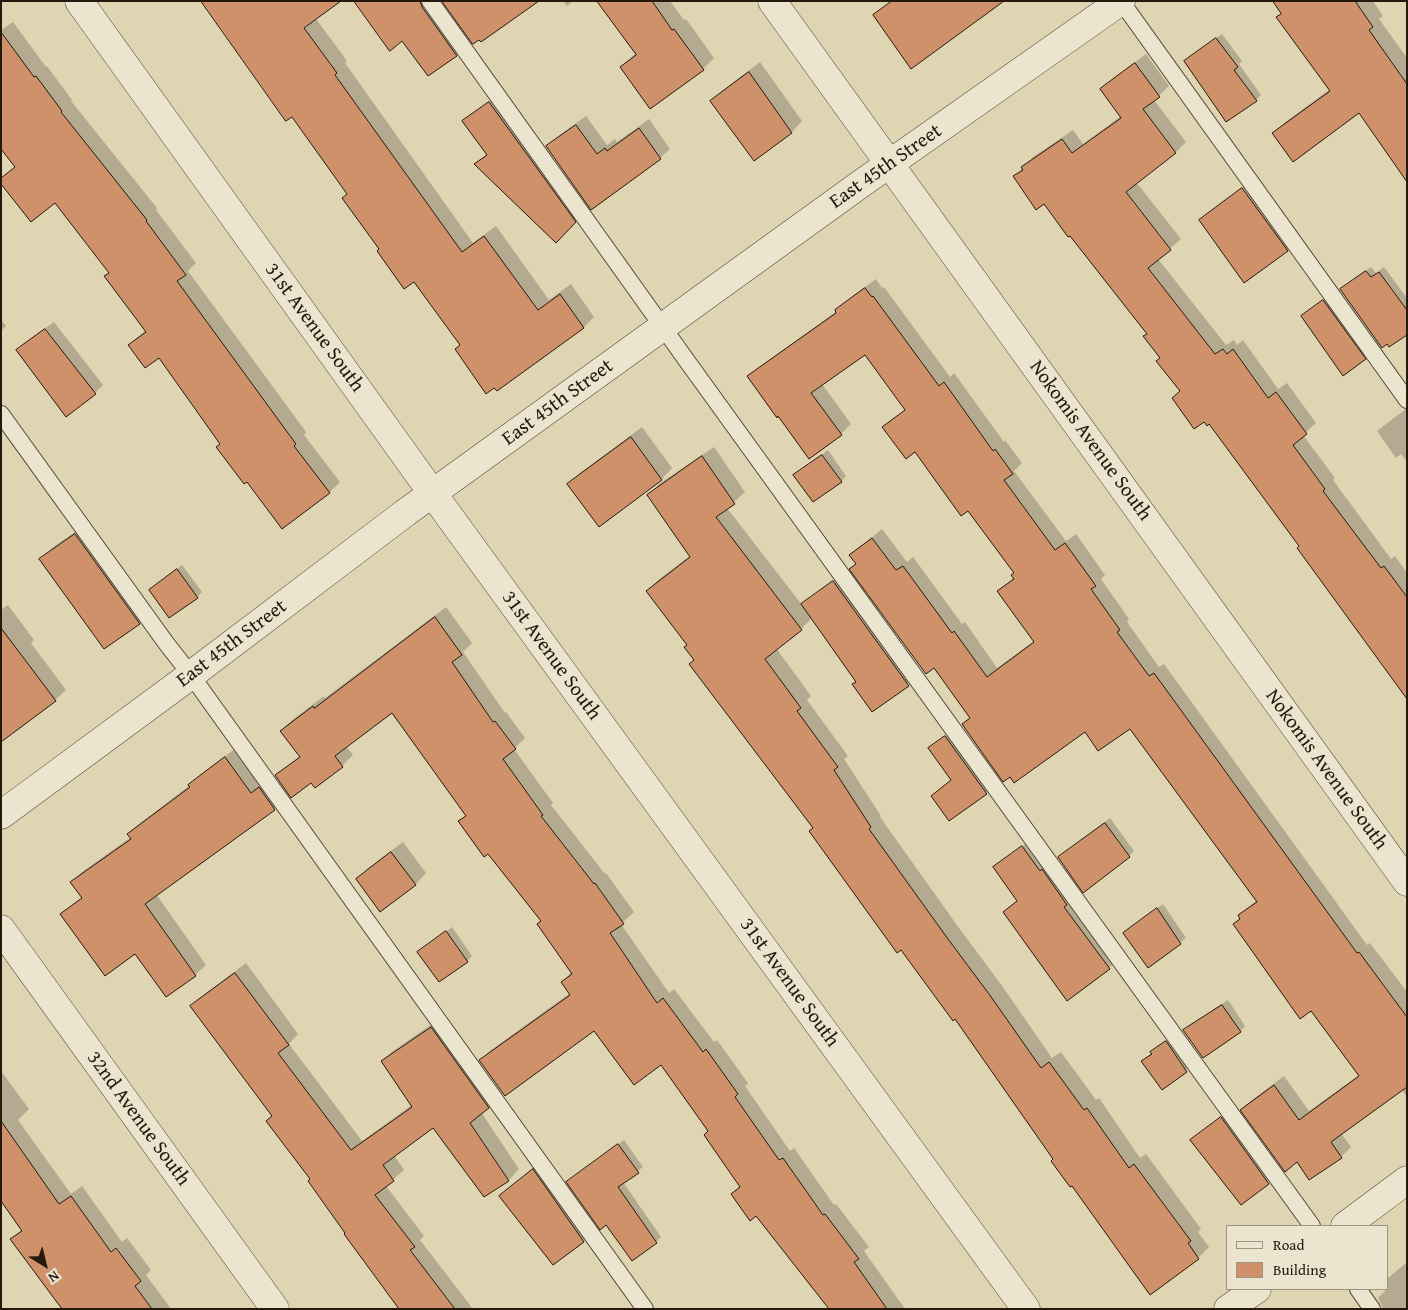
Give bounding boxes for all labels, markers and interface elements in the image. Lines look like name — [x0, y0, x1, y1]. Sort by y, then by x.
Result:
street label: East 45th Street — [825, 119, 947, 215]
street label: 31st Avenue South — [259, 259, 369, 397]
street label: East 45th Street — [498, 355, 618, 451]
street label: Nokomis Avenue South — [1024, 356, 1156, 526]
street label: 31st Avenue South — [496, 587, 606, 725]
street label: East 45th Street — [172, 595, 292, 693]
street label: Nokomis Avenue South — [1260, 685, 1392, 855]
street label: 31st Avenue South — [734, 914, 844, 1052]
street label: 32nd Avenue South — [81, 1047, 195, 1191]
legend — [1226, 1225, 1388, 1290]
text: Road — [1273, 1234, 1304, 1255]
north arrow — [20, 1240, 70, 1290]
text: Building — [1273, 1259, 1326, 1280]
text: N — [44, 1266, 63, 1288]

